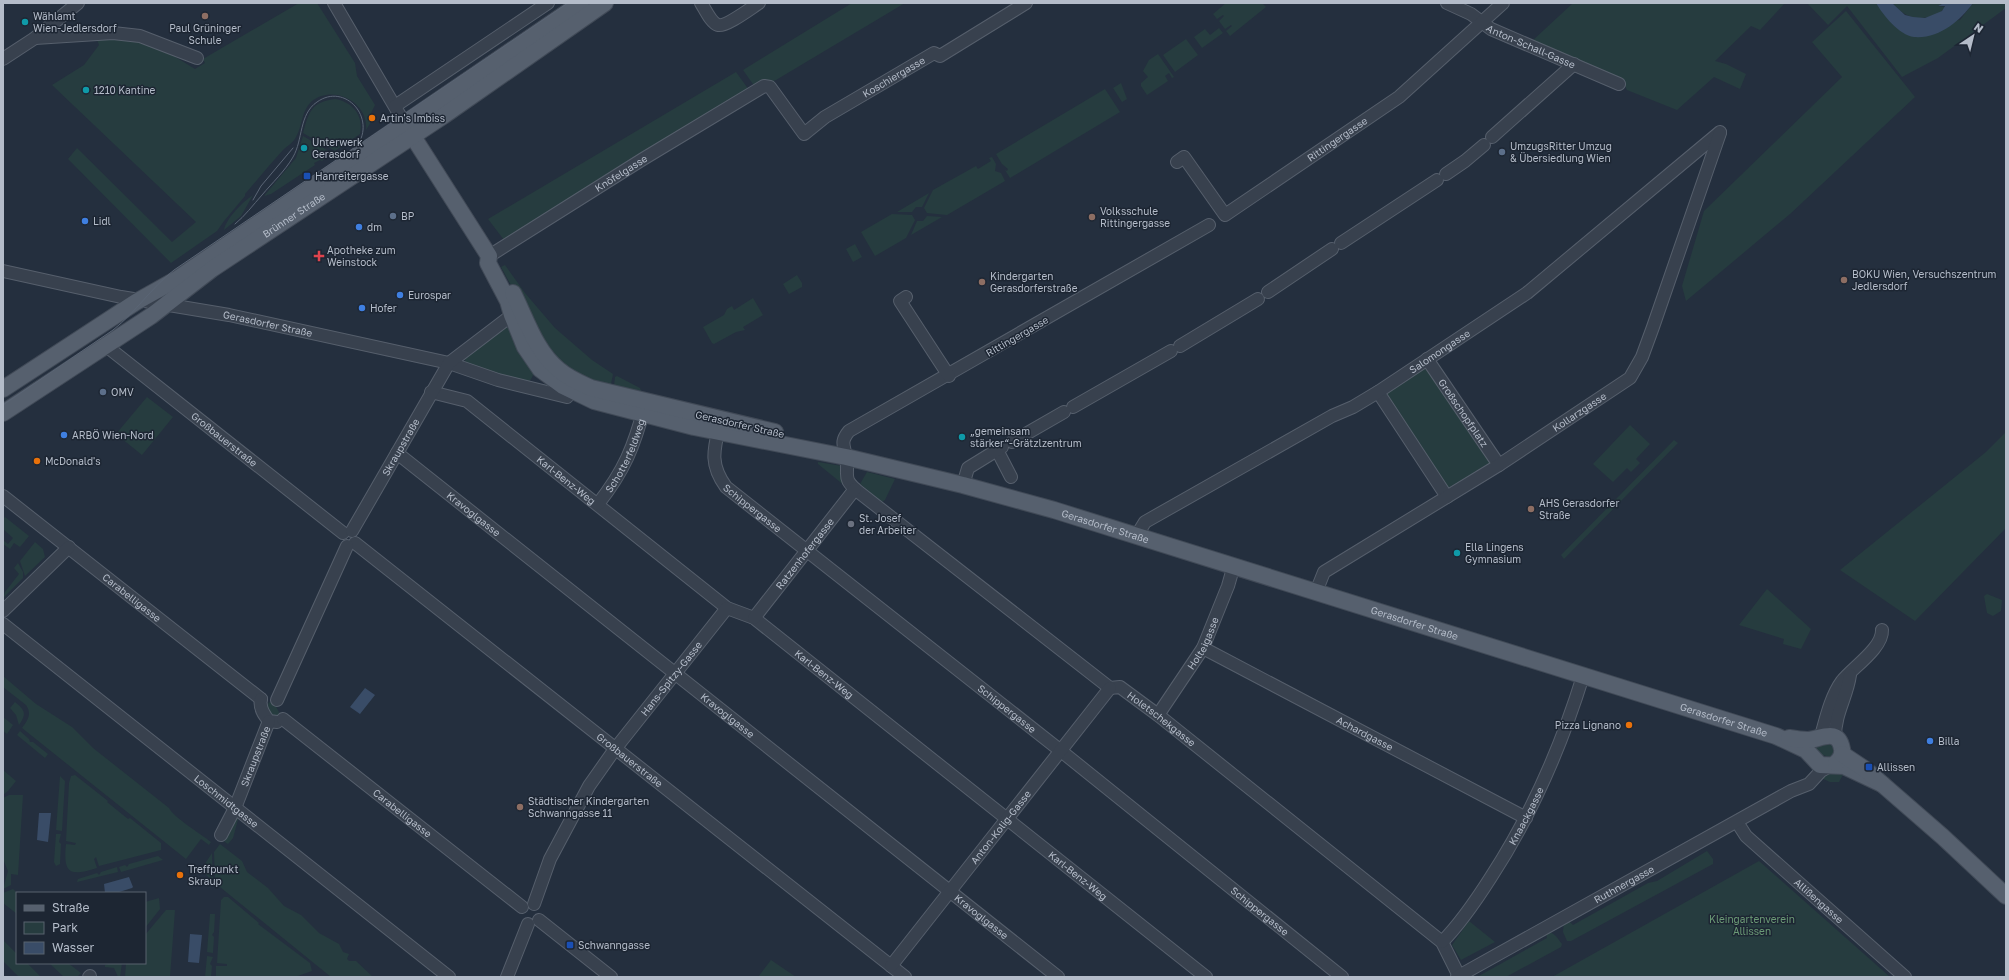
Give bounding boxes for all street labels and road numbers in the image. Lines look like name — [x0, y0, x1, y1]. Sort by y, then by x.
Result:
street label: Anton-Schall-Gasse — [1484, 22, 1577, 71]
street label: Koschiergasse — [860, 54, 927, 100]
street label: Rittingergasse — [1305, 114, 1370, 164]
street label: Knöfelgasse — [593, 152, 650, 194]
street label: Brünner Straße — [260, 190, 327, 240]
street label: Gerasdorfer Straße — [222, 308, 314, 339]
street label: Rittingergasse — [984, 313, 1051, 359]
street label: Salomongasse — [1407, 327, 1472, 376]
street label: Großschopfplatz — [1436, 376, 1491, 449]
street label: Kollarzgasse — [1550, 389, 1609, 434]
street label: Gerasdorfer Straße — [694, 408, 786, 440]
street label: Großbauerstraße — [189, 410, 260, 469]
street label: Skraupstraße — [379, 416, 422, 478]
street label: Schotterfeldweg — [603, 417, 647, 495]
street label: Karl-Benz-Weg — [535, 453, 598, 507]
street label: Schippergasse — [721, 481, 784, 535]
street label: Kravoglgasse — [445, 489, 503, 539]
street label: Gerasdorfer Straße — [1060, 507, 1151, 545]
street label: Ratzenhofergasse — [773, 515, 836, 591]
street label: Carabelligasse — [100, 571, 164, 624]
street label: Gerasdorfer Straße — [1369, 604, 1460, 642]
street label: Holteigasse — [1184, 615, 1221, 672]
street label: Hans-Spitzy-Gasse — [638, 639, 704, 718]
street label: Karl-Benz-Weg — [793, 647, 856, 701]
street label: Schippergasse — [975, 682, 1039, 735]
street label: Holetschekgasse — [1125, 689, 1198, 749]
street label: Kravoglgasse — [698, 690, 757, 740]
street label: Gerasdorfer Straße — [1679, 700, 1769, 739]
street label: Achardgasse — [1335, 713, 1395, 753]
street label: Skraupstraße — [238, 724, 273, 788]
street label: Großbauerstraße — [594, 730, 665, 790]
street label: Loschmidtgasse — [192, 772, 261, 830]
street label: Knaackgasse — [1506, 785, 1546, 847]
street label: Carabelligasse — [371, 786, 434, 840]
street label: Anton-Kolig-Gasse — [968, 788, 1033, 866]
street label: Karl-Benz-Weg — [1046, 848, 1110, 902]
street label: Ruthnergasse — [1592, 862, 1656, 906]
street label: Allißengasse — [1792, 876, 1846, 926]
street label: Schippergasse — [1229, 884, 1291, 938]
street label: Kravoglgasse — [952, 892, 1011, 941]

